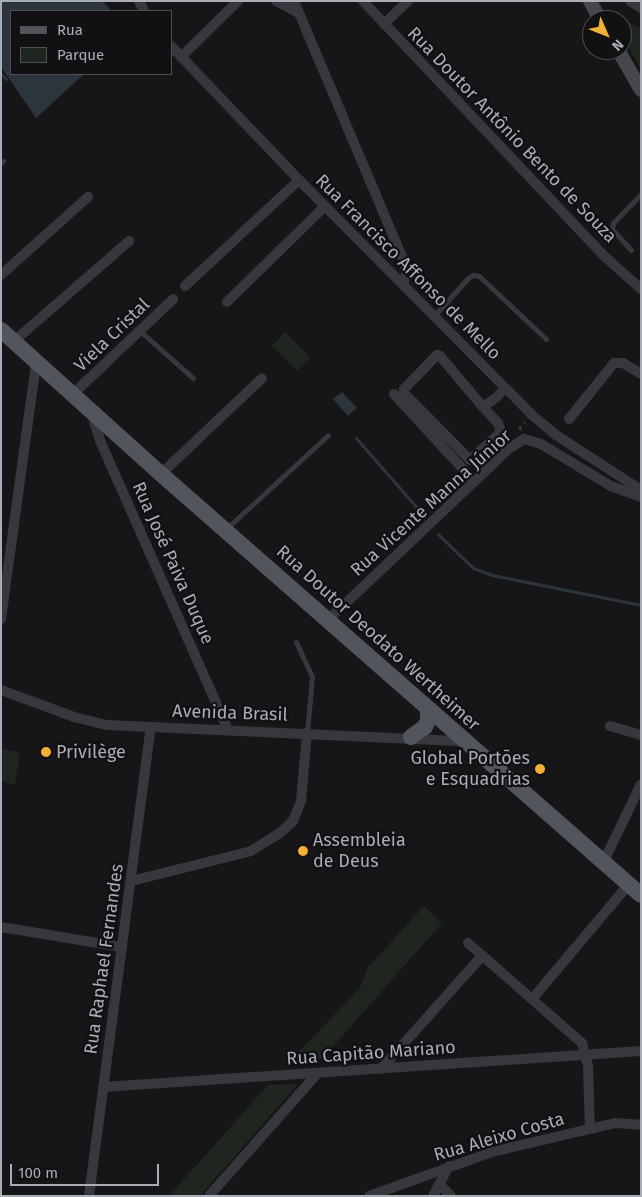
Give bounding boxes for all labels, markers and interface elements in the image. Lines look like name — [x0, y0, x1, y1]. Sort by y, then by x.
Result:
legend — [10, 10, 172, 75]
north arrow — [582, 10, 632, 60]
text: Rua — [57, 21, 83, 39]
street label: Rua Doutor Antônio Bento de Souza — [403, 23, 621, 247]
text: N — [608, 36, 627, 54]
text: Parque — [57, 46, 104, 64]
street label: Rua Francisco Affonso de Mello — [311, 170, 505, 364]
street label: Viela Cristal — [70, 294, 154, 376]
street label: Rua Vicente Manna Júnior — [346, 425, 516, 581]
street label: Rua José Paiva Duque — [127, 478, 219, 648]
street label: Rua Doutor Deodato Wertheimer — [272, 541, 484, 735]
street label: Avenida Brasil — [172, 700, 288, 726]
place label: Privilège — [56, 741, 126, 763]
marker: Privilège — [40, 746, 52, 758]
place label: Global Portões e Esquadrias — [410, 748, 530, 791]
marker: Global Portões e Esquadrias — [534, 763, 546, 775]
place label: Assembleia de Deus — [313, 830, 406, 872]
marker: Assembleia de Deus — [297, 845, 309, 857]
street label: Rua Raphael Fernandes — [80, 862, 128, 1056]
street label: Rua Capitão Mariano — [286, 1036, 456, 1070]
street label: Rua Aleixo Costa — [431, 1108, 567, 1166]
scale bar — [12, 1154, 161, 1186]
text: 100 m — [18, 1164, 58, 1182]

